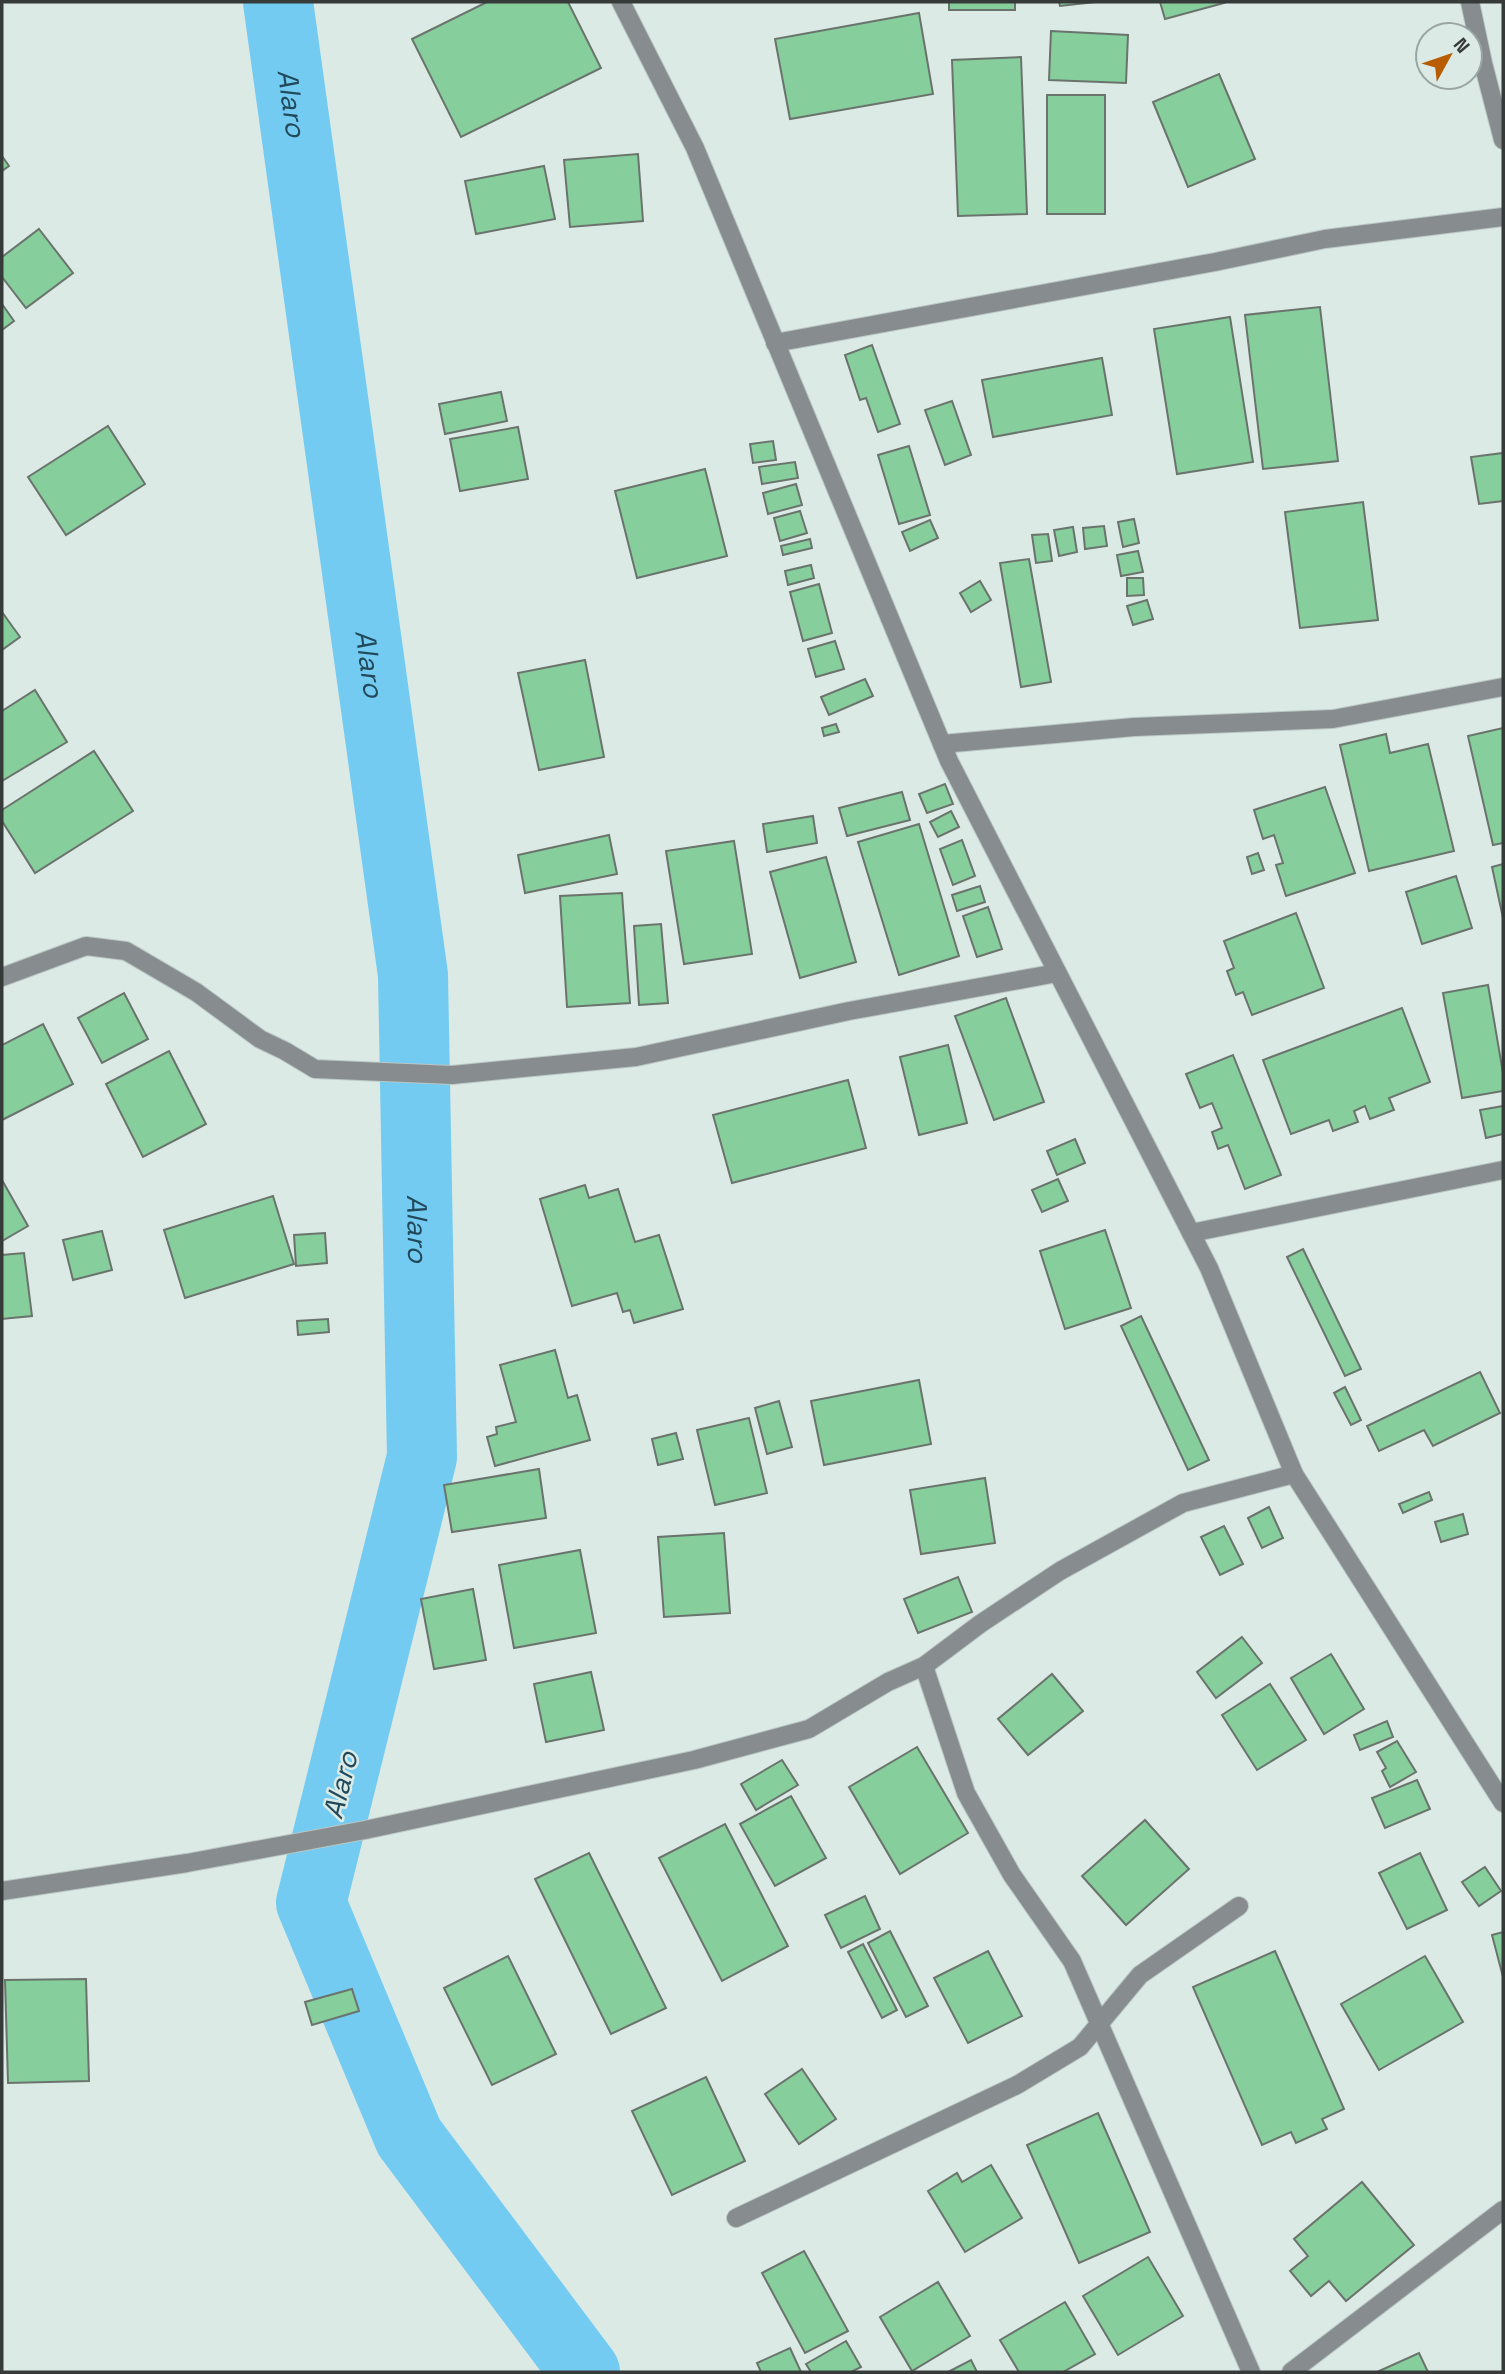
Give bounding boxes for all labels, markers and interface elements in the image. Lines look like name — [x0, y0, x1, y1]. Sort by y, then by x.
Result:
north arrow — [1414, 21, 1484, 91]
text: N — [1448, 32, 1475, 58]
water label: Alaro — [270, 67, 315, 140]
water label: Alaro — [347, 628, 392, 700]
water label: Alaro — [399, 1194, 436, 1264]
water label: Alaro — [314, 1747, 366, 1822]

